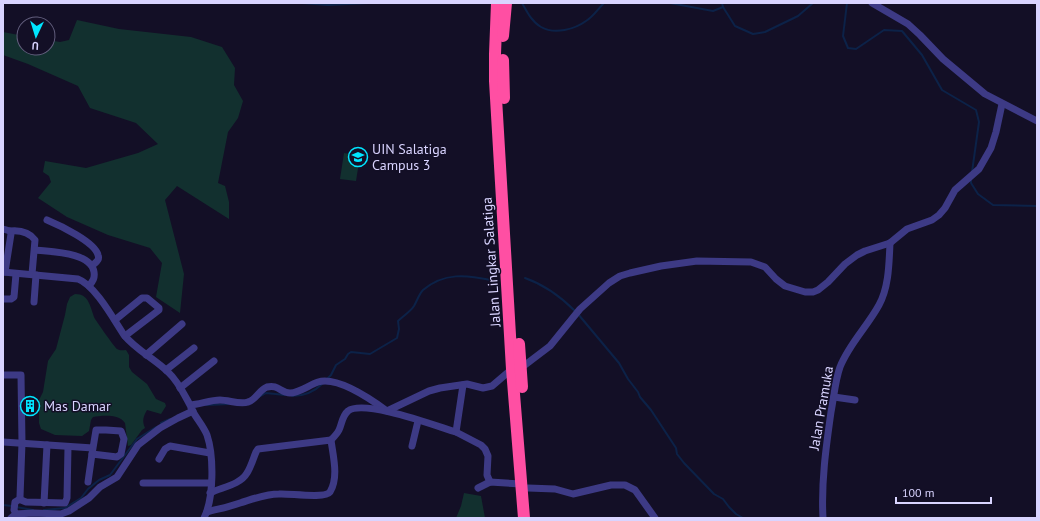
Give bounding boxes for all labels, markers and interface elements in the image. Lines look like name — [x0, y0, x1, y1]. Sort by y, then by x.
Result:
north arrow — [16, 16, 56, 56]
text: U — [31, 39, 39, 53]
place label: UIN Salatiga Campus 3 — [372, 140, 447, 174]
school or university icon: UIN Salatiga Campus 3 — [347, 146, 369, 168]
street label: Jalan Lingkar Salatiga — [477, 196, 505, 329]
street label: Jalan Pramuka — [805, 365, 837, 452]
building icon: Mas Damar — [19, 395, 41, 417]
place label: Mas Damar — [44, 397, 111, 415]
scale bar — [896, 479, 991, 505]
text: 100 m — [902, 485, 935, 500]

